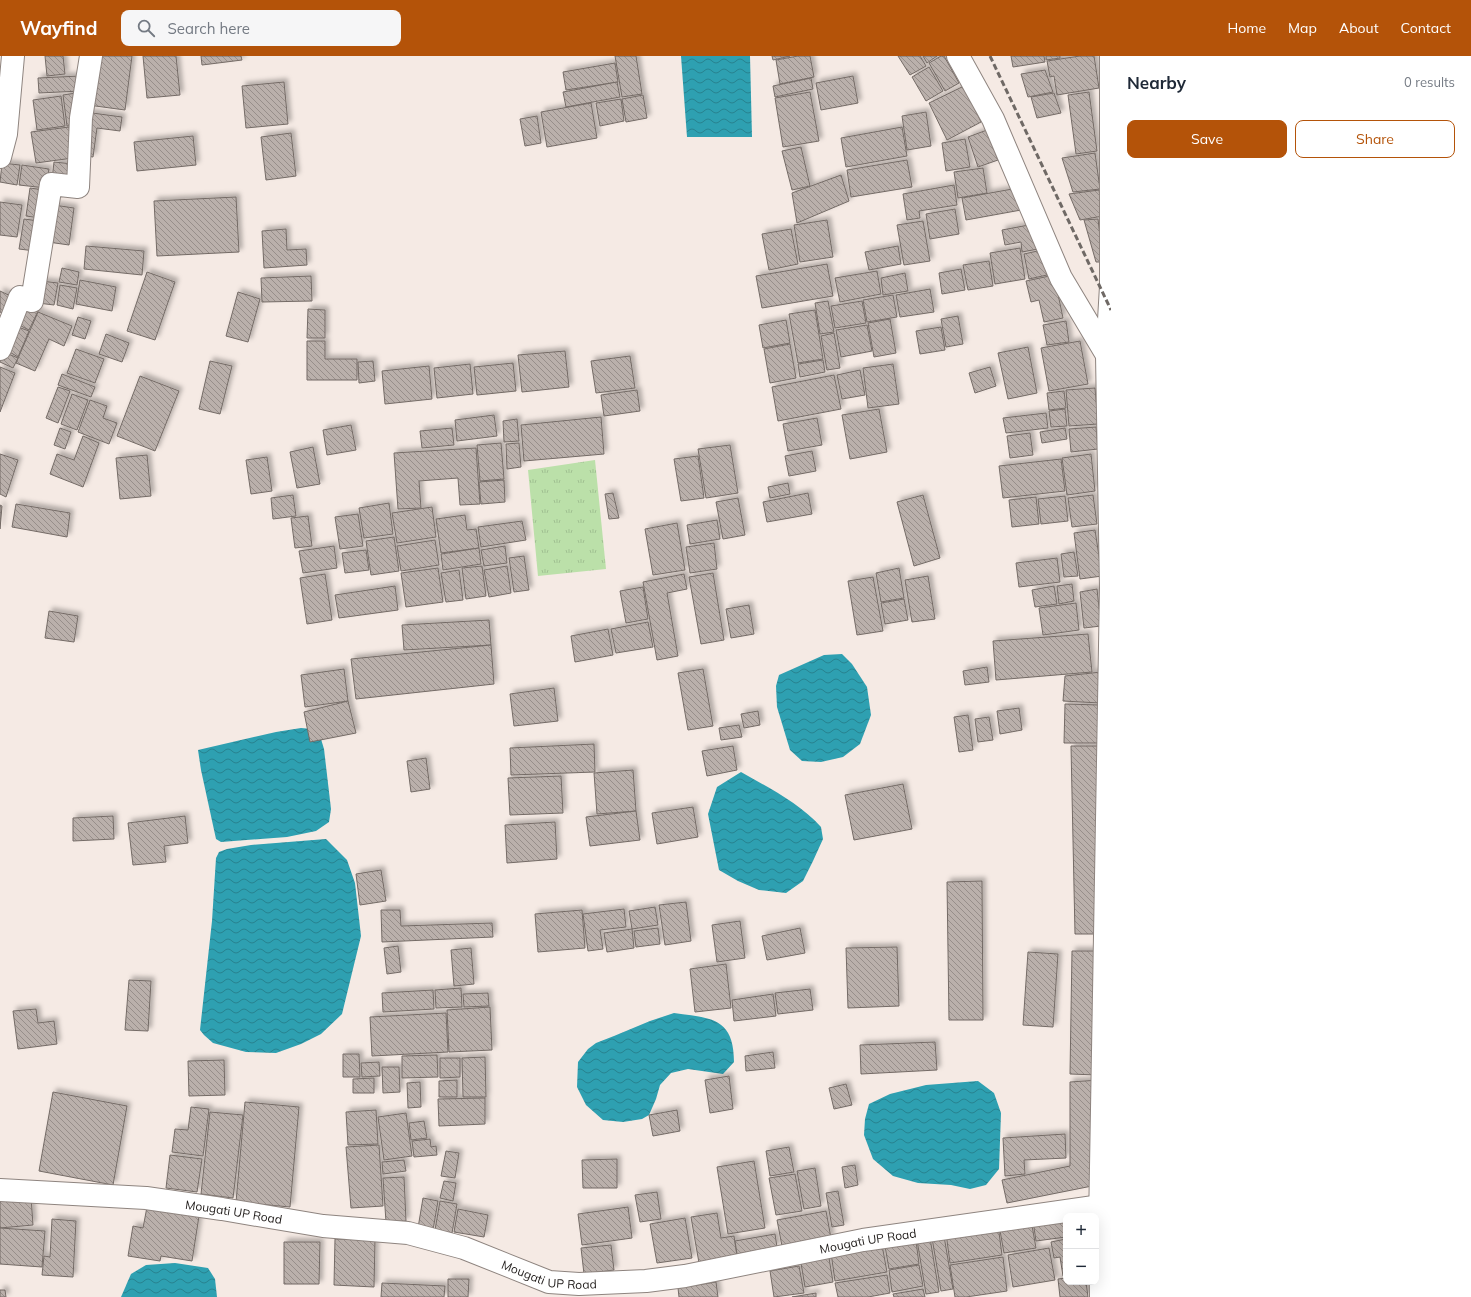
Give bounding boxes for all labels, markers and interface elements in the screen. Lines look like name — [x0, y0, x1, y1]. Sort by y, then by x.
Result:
search box — [121, 10, 401, 46]
text: Wayfind — [20, 16, 97, 40]
icon: search — [135, 17, 157, 39]
text: Search here — [167, 19, 250, 38]
text: Home — [1227, 19, 1266, 37]
text: Map — [1288, 19, 1317, 37]
text: About — [1339, 19, 1379, 37]
text: Contact — [1401, 19, 1451, 37]
text: Nearby — [1127, 72, 1186, 93]
text: 0 results — [1404, 74, 1455, 90]
button: Save — [1127, 120, 1287, 158]
button: Share — [1295, 120, 1455, 158]
street label: Mougati UP Road — [184, 1196, 283, 1227]
map controls — [1063, 1213, 1099, 1285]
button: + — [1063, 1213, 1099, 1249]
street label: Mougati UP Road — [818, 1225, 917, 1256]
button: − — [1063, 1249, 1099, 1285]
street label: Mougati UP Road — [500, 1256, 597, 1292]

